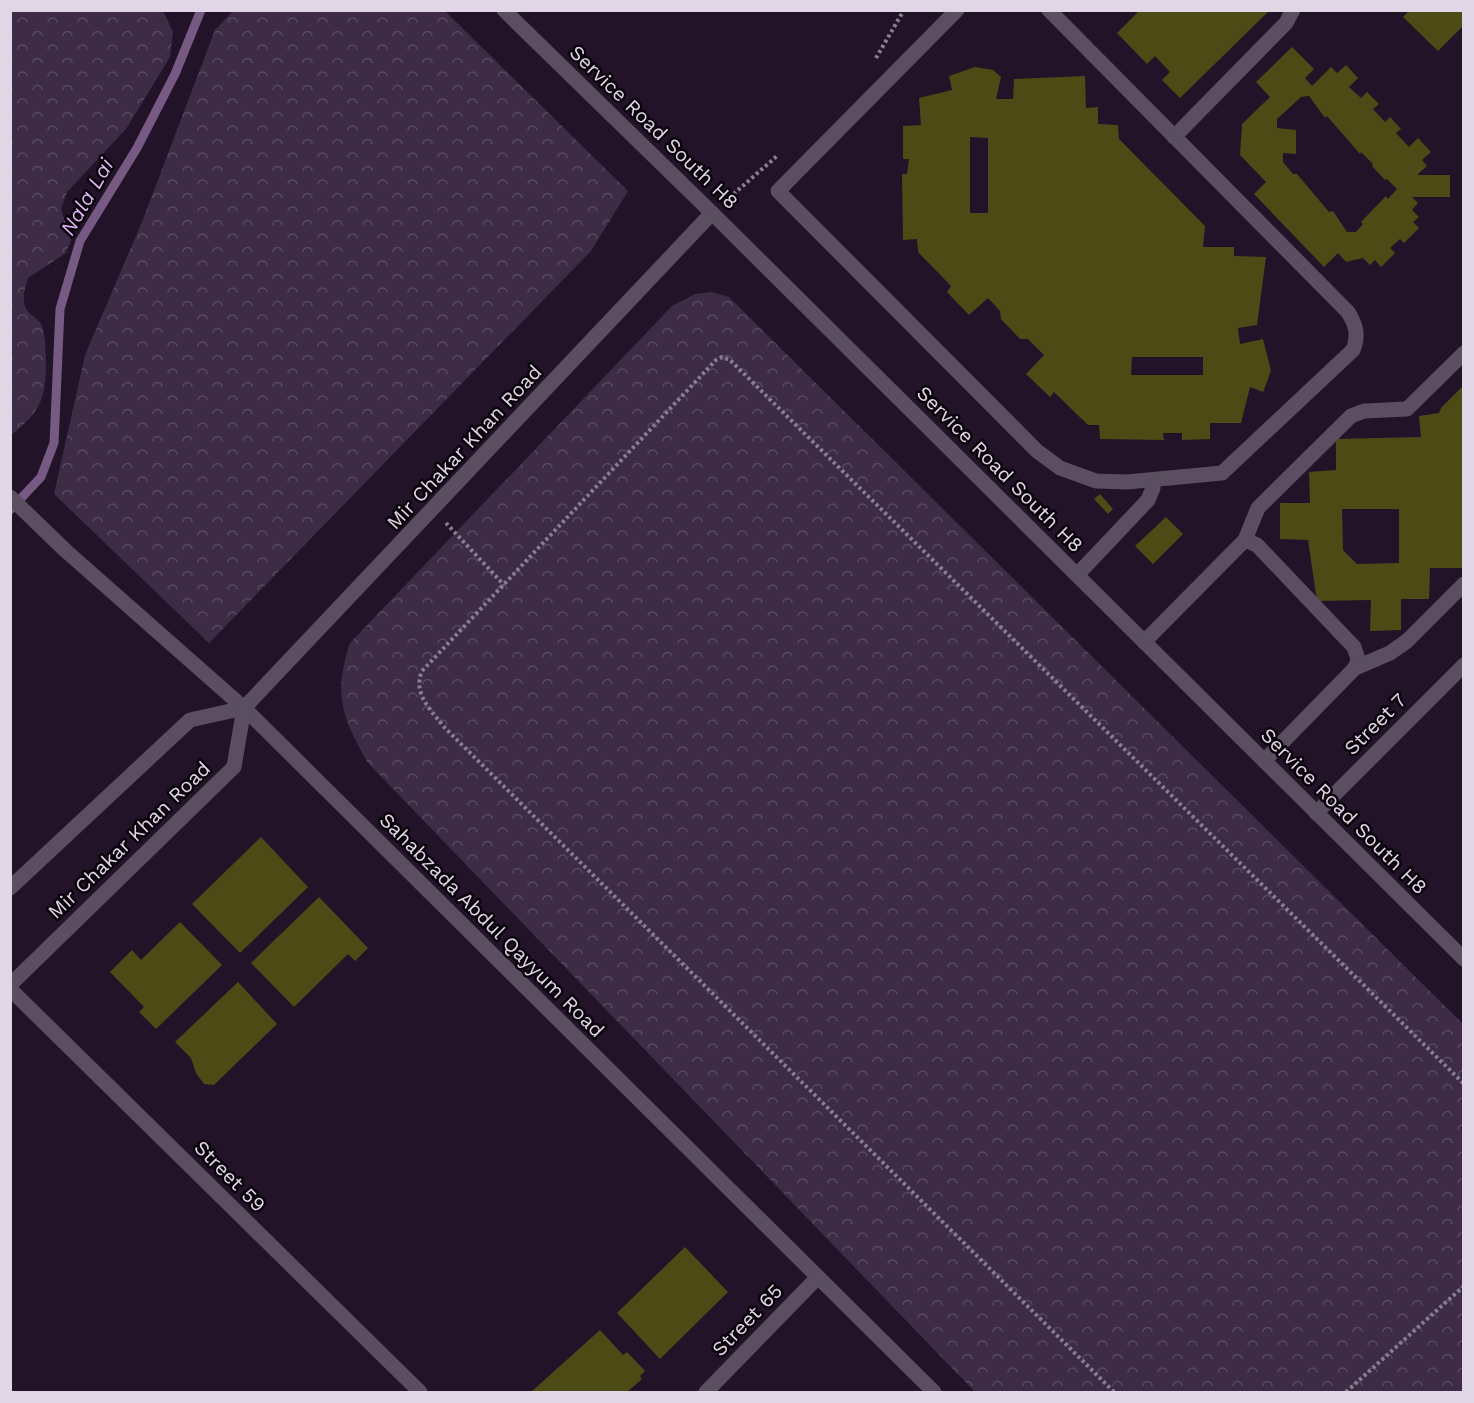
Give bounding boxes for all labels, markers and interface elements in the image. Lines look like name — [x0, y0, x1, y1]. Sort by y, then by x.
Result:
street label: Service Road South H8 — [565, 40, 743, 214]
water label: Nala Lai — [55, 154, 119, 239]
street label: Mir Chakar Khan Road — [382, 360, 546, 534]
street label: Service Road South H8 — [912, 381, 1088, 557]
street label: Street 7 — [1339, 688, 1411, 760]
street label: Service Road South H8 — [1256, 723, 1432, 899]
street label: Mir Chakar Khan Road — [43, 756, 215, 924]
street label: Sahabzada Abdul Qayyum Road — [375, 808, 609, 1042]
street label: Street 59 — [189, 1135, 271, 1217]
street label: Street 65 — [707, 1279, 787, 1361]

